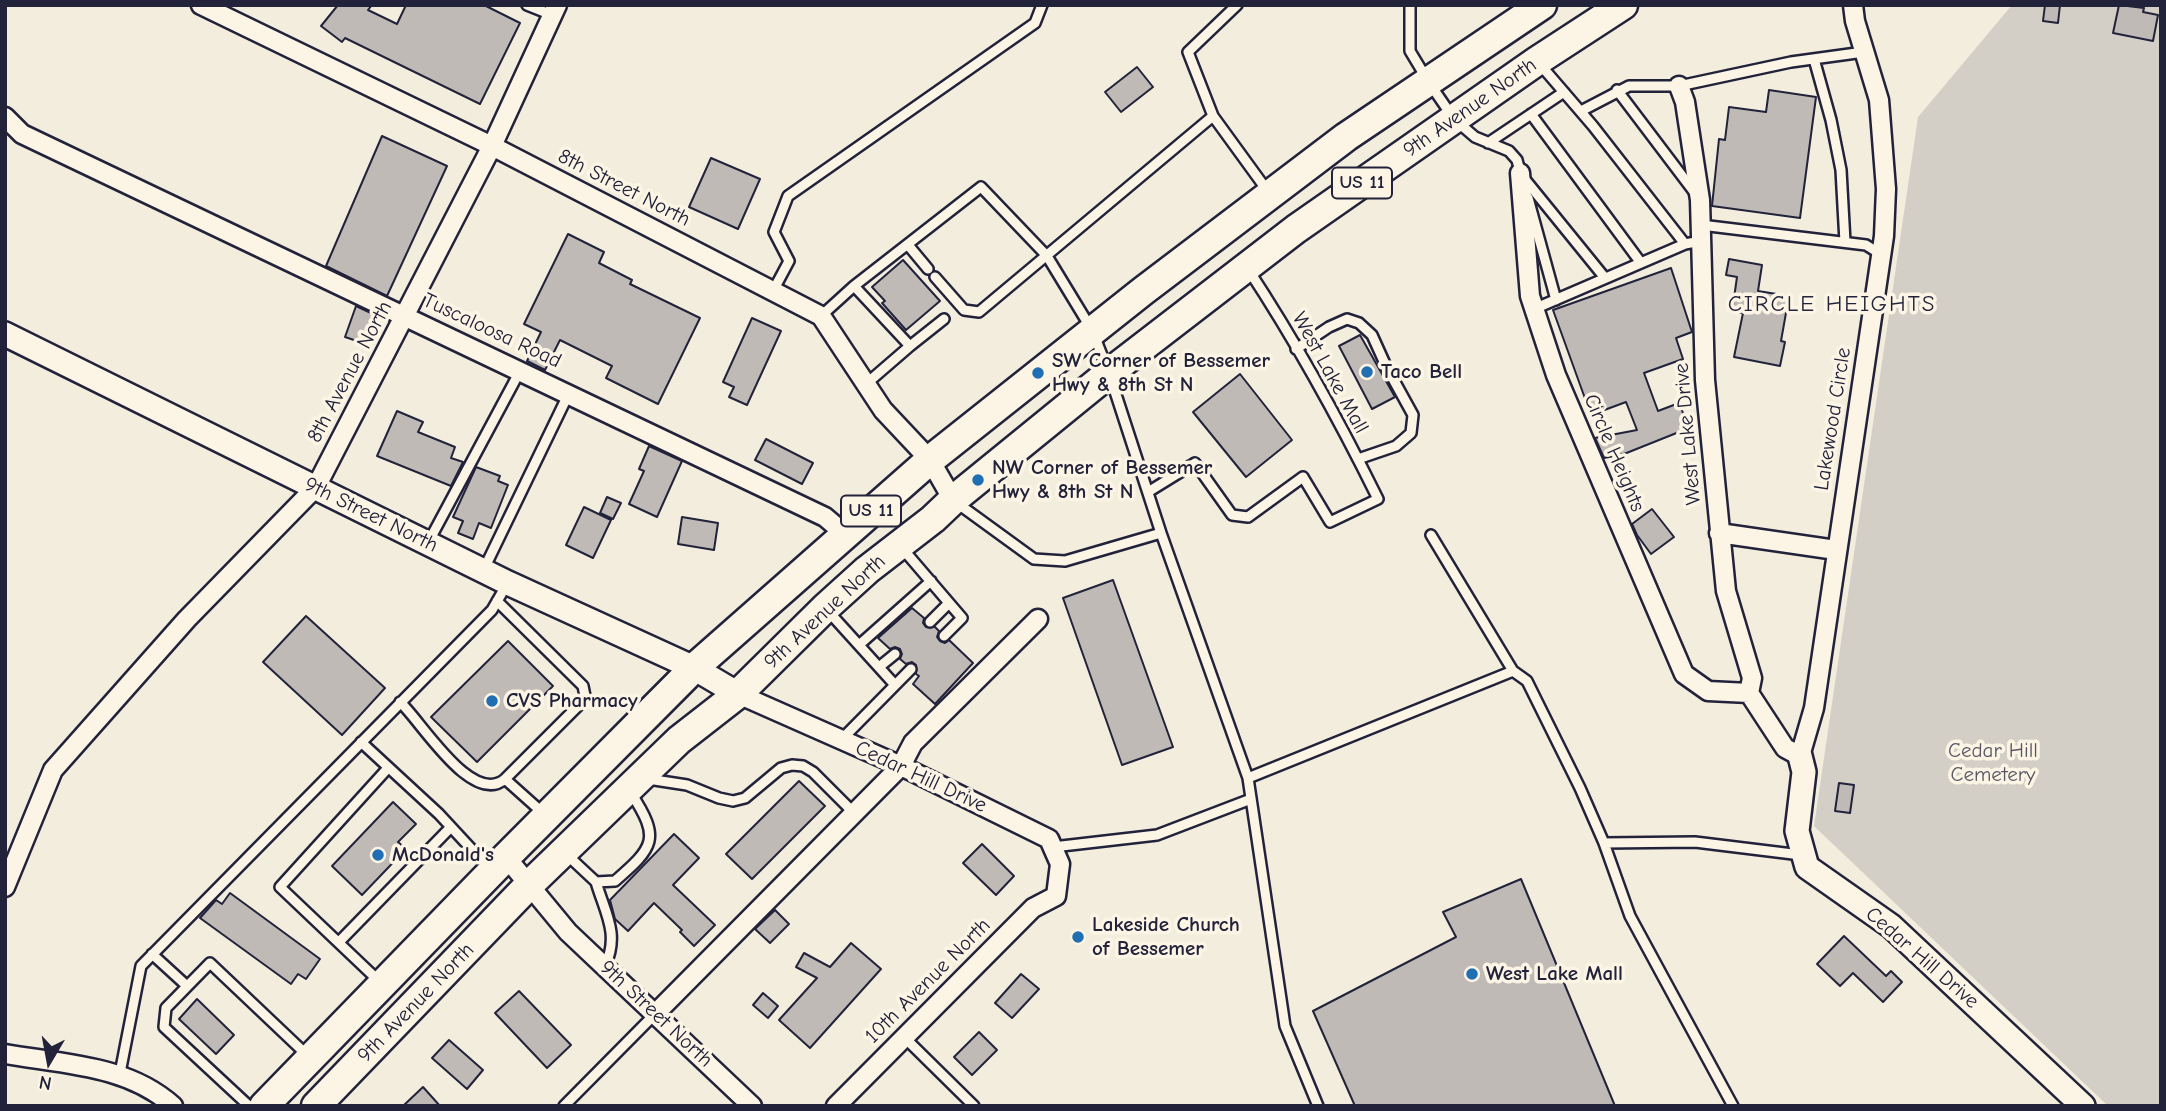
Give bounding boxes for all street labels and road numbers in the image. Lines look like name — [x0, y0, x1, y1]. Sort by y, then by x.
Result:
street label: 9th Avenue North — [1399, 53, 1541, 163]
street label: 8th Street North — [554, 144, 694, 232]
road number: US 11 — [1332, 168, 1392, 198]
street label: Tuscaloosa Road — [419, 288, 565, 374]
street label: 8th Avenue North — [302, 297, 398, 447]
street label: West Lake Mall — [1286, 308, 1374, 438]
street label: Lakewood Circle — [1809, 346, 1857, 492]
street label: West Lake Drive — [1669, 362, 1707, 506]
street label: Circle Heights — [1578, 390, 1650, 516]
street label: 9th Street North — [300, 472, 442, 558]
road number: US 11 — [841, 496, 901, 526]
street label: 9th Avenue North — [759, 549, 891, 675]
street label: Cedar Hill Drive — [851, 736, 991, 818]
street label: Cedar Hill Drive — [1860, 902, 1984, 1014]
street label: 10th Avenue North — [860, 913, 996, 1049]
street label: 9th Avenue North — [352, 938, 480, 1068]
street label: 9th Street North — [594, 955, 718, 1073]

